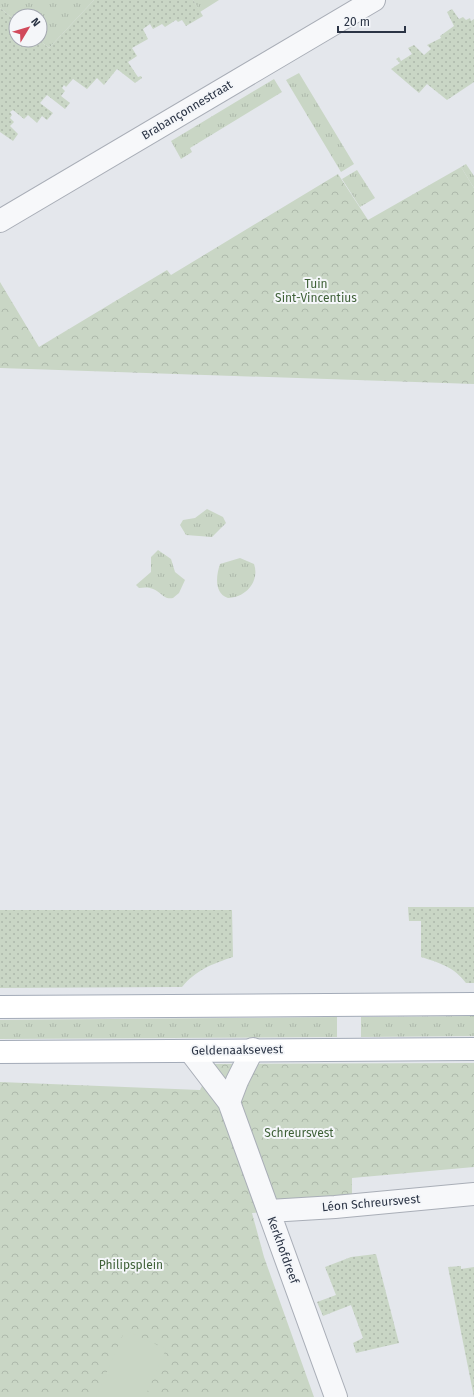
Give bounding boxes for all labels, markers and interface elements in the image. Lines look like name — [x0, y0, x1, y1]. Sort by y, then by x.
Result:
north arrow — [8, 8, 48, 48]
scale bar — [338, 8, 405, 34]
text: N — [28, 15, 43, 29]
text: 20 m — [344, 15, 370, 29]
street label: Brabançonnestraat — [139, 77, 235, 143]
park label: Tuin Sint-Vincentius — [275, 277, 357, 305]
street label: Geldenaaksevest — [191, 1042, 284, 1058]
park label: Schreursvest — [264, 1126, 334, 1140]
street label: Léon Schreursvest — [321, 1192, 421, 1214]
street label: Kerkhofdreef — [264, 1214, 302, 1287]
park label: Philipsplein — [99, 1258, 163, 1272]

